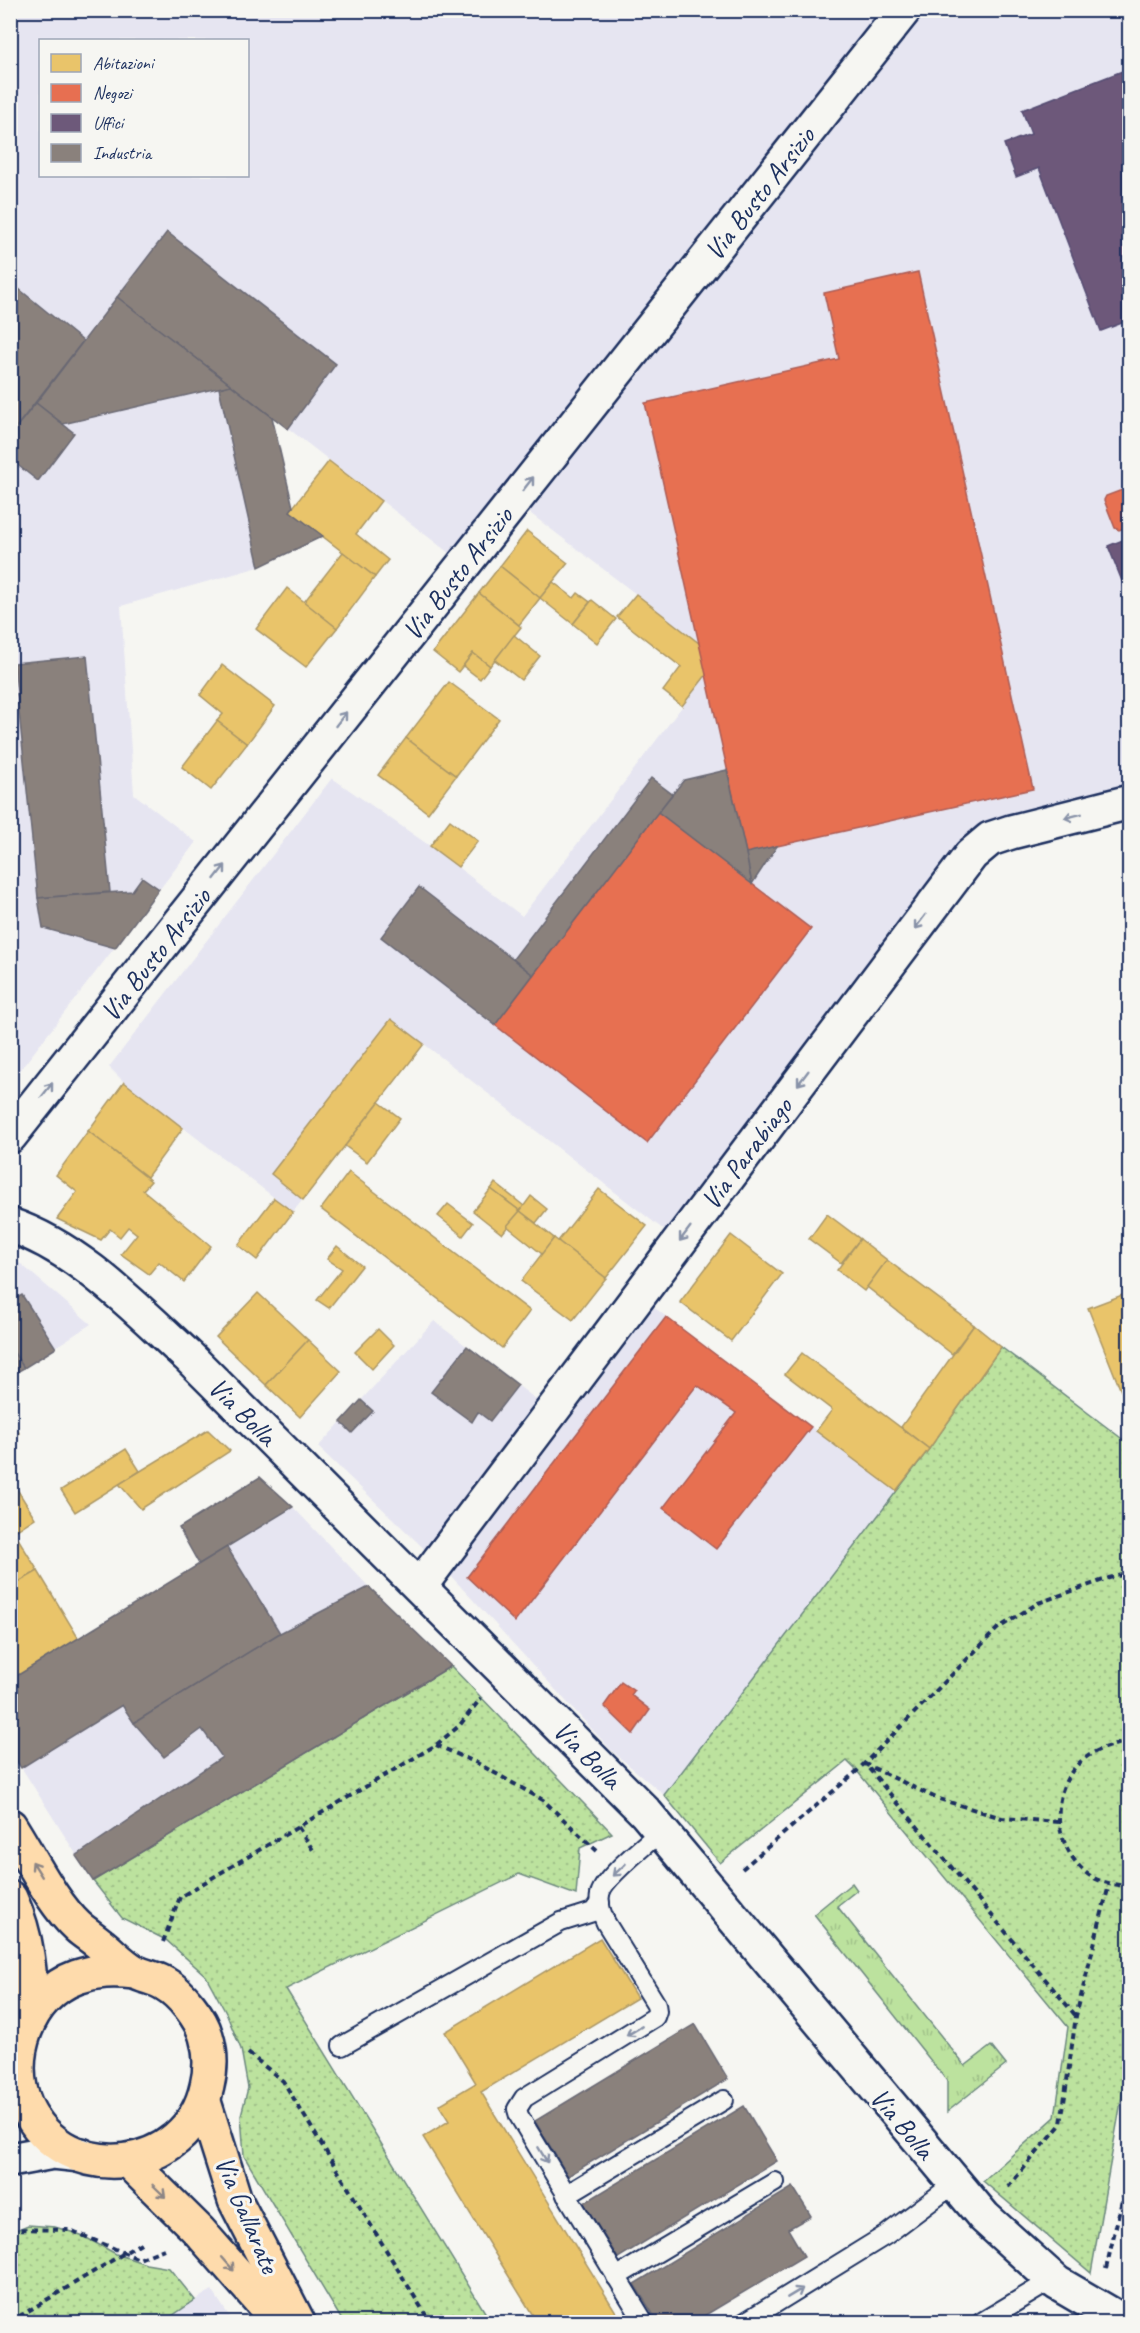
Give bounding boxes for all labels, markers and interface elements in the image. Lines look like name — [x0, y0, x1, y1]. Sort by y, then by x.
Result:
legend — [39, 39, 249, 177]
text: Abitazioni — [93, 52, 156, 74]
text: Negozi — [93, 82, 134, 104]
text: Uffici — [93, 112, 126, 134]
street label: Via Busto Arsizio — [696, 118, 824, 267]
text: Industria — [93, 142, 153, 164]
one-way arrow — [521, 476, 534, 492]
street label: Via Busto Arsizio — [394, 498, 522, 647]
one-way arrow — [335, 711, 348, 727]
one-way arrow — [1064, 811, 1083, 823]
one-way arrow — [214, 864, 227, 880]
street label: Via Busto Arsizio — [92, 879, 220, 1028]
one-way arrow — [914, 914, 926, 930]
one-way arrow — [796, 1070, 809, 1086]
one-way arrow — [40, 1082, 53, 1098]
street label: Via Parabiago — [693, 1089, 801, 1216]
one-way arrow — [679, 1225, 692, 1241]
street label: Via Bolla — [201, 1370, 286, 1454]
street label: Via Bolla — [546, 1713, 631, 1797]
one-way arrow — [31, 1861, 43, 1878]
one-way arrow — [612, 1863, 627, 1877]
one-way arrow — [626, 2025, 643, 2037]
street label: Via Bolla — [863, 2080, 944, 2168]
one-way arrow — [537, 2146, 549, 2163]
street label: Via Gallarate — [207, 2150, 289, 2280]
one-way arrow — [151, 2184, 166, 2198]
one-way arrow — [221, 2256, 235, 2271]
one-way arrow — [786, 2286, 803, 2298]

